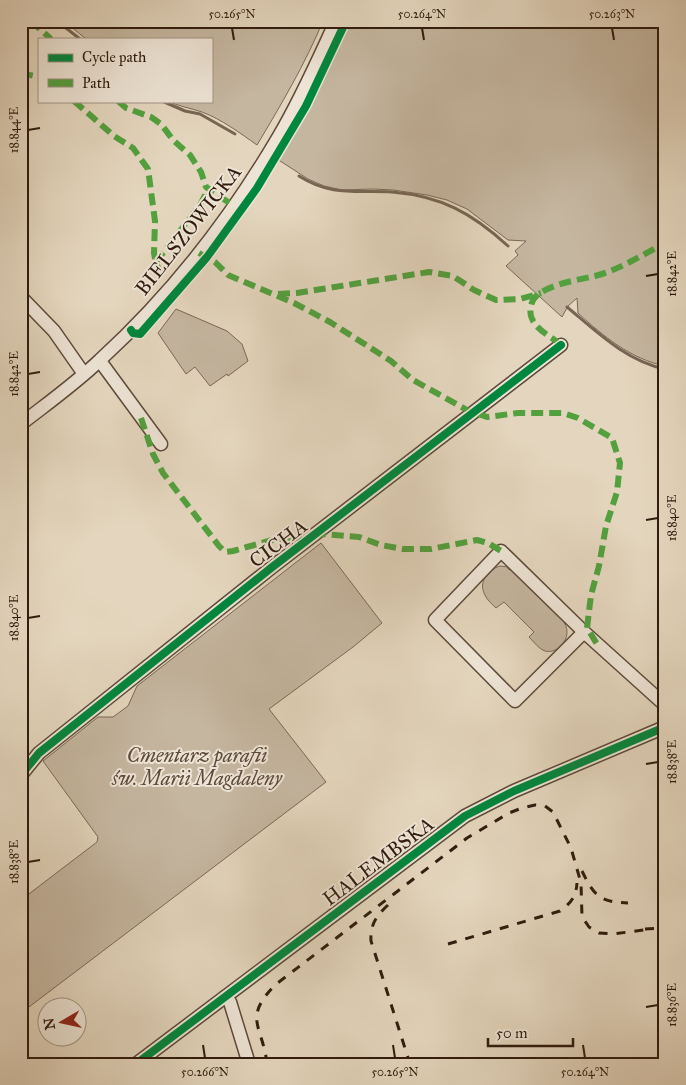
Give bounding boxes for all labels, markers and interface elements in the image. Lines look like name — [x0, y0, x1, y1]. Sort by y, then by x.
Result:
text: 50.265°N — [208, 7, 256, 21]
text: 50.264°N — [398, 7, 446, 21]
text: 50.263°N — [589, 7, 635, 21]
legend — [38, 38, 212, 102]
text: Cycle path — [82, 48, 147, 66]
text: Path — [82, 74, 111, 92]
text: 18.844°E — [7, 106, 21, 153]
street label: BIELSZOWICKA — [130, 160, 247, 300]
text: 18.842°E — [665, 251, 679, 297]
text: 18.842°E — [7, 351, 21, 397]
text: 18.840°E — [665, 494, 679, 541]
street label: CICHA — [244, 513, 312, 573]
text: 18.840°E — [7, 594, 21, 641]
text: 18.838°E — [665, 740, 679, 784]
park label: Cmentarz parafii św. Marii Magdaleny — [111, 743, 283, 790]
street label: HALEMBSKA — [318, 811, 439, 911]
text: 18.838°E — [7, 840, 21, 884]
text: 18.836°E — [665, 983, 679, 1027]
north arrow — [38, 998, 88, 1048]
scale bar — [488, 1015, 574, 1047]
text: N — [40, 1017, 59, 1031]
text: 50 m — [496, 1024, 528, 1042]
text: 50.266°N — [181, 1065, 229, 1079]
text: 50.265°N — [371, 1065, 419, 1079]
text: 50.264°N — [561, 1065, 609, 1079]

